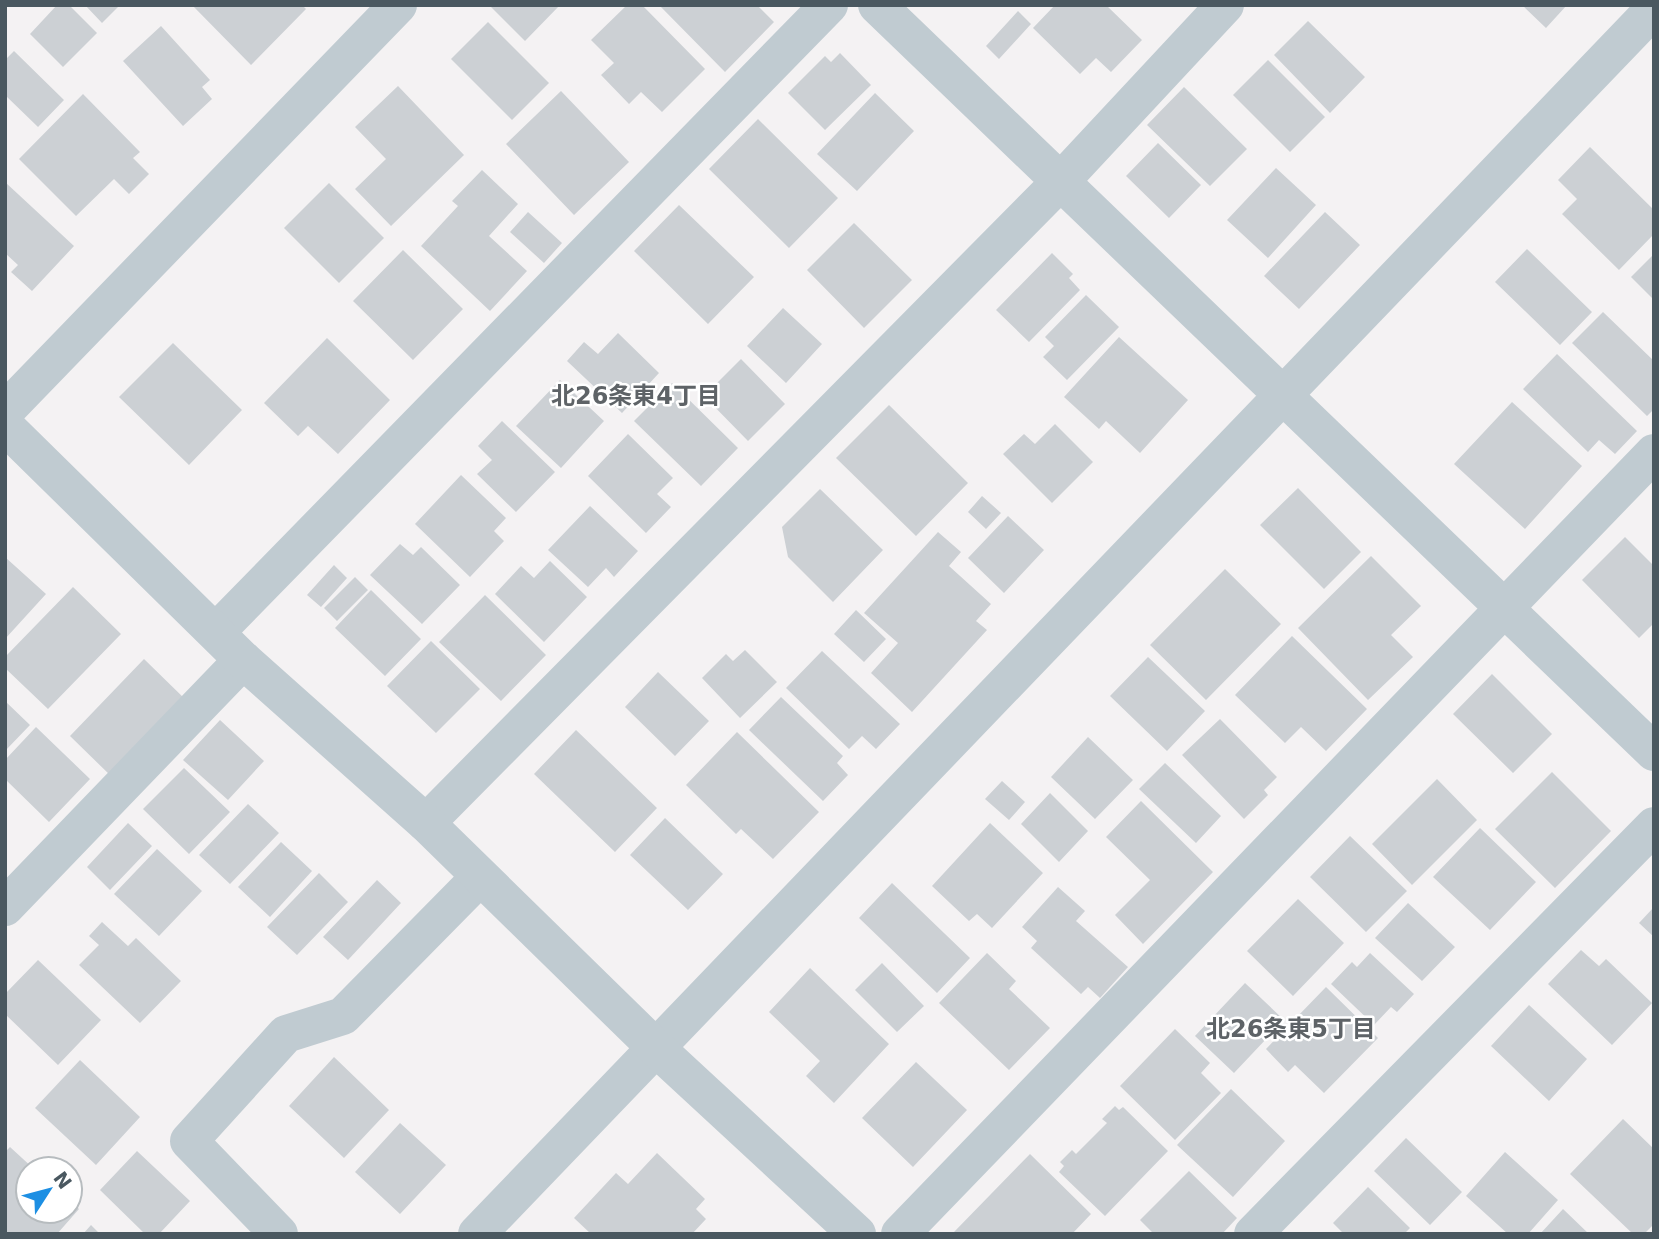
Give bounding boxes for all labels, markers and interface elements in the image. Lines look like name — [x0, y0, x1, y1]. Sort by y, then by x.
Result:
district label: 北26条東4丁目 — [551, 382, 721, 410]
district label: 北26条東5丁目 — [1206, 1015, 1376, 1043]
north arrow — [14, 1155, 84, 1225]
text: N — [49, 1167, 76, 1193]

